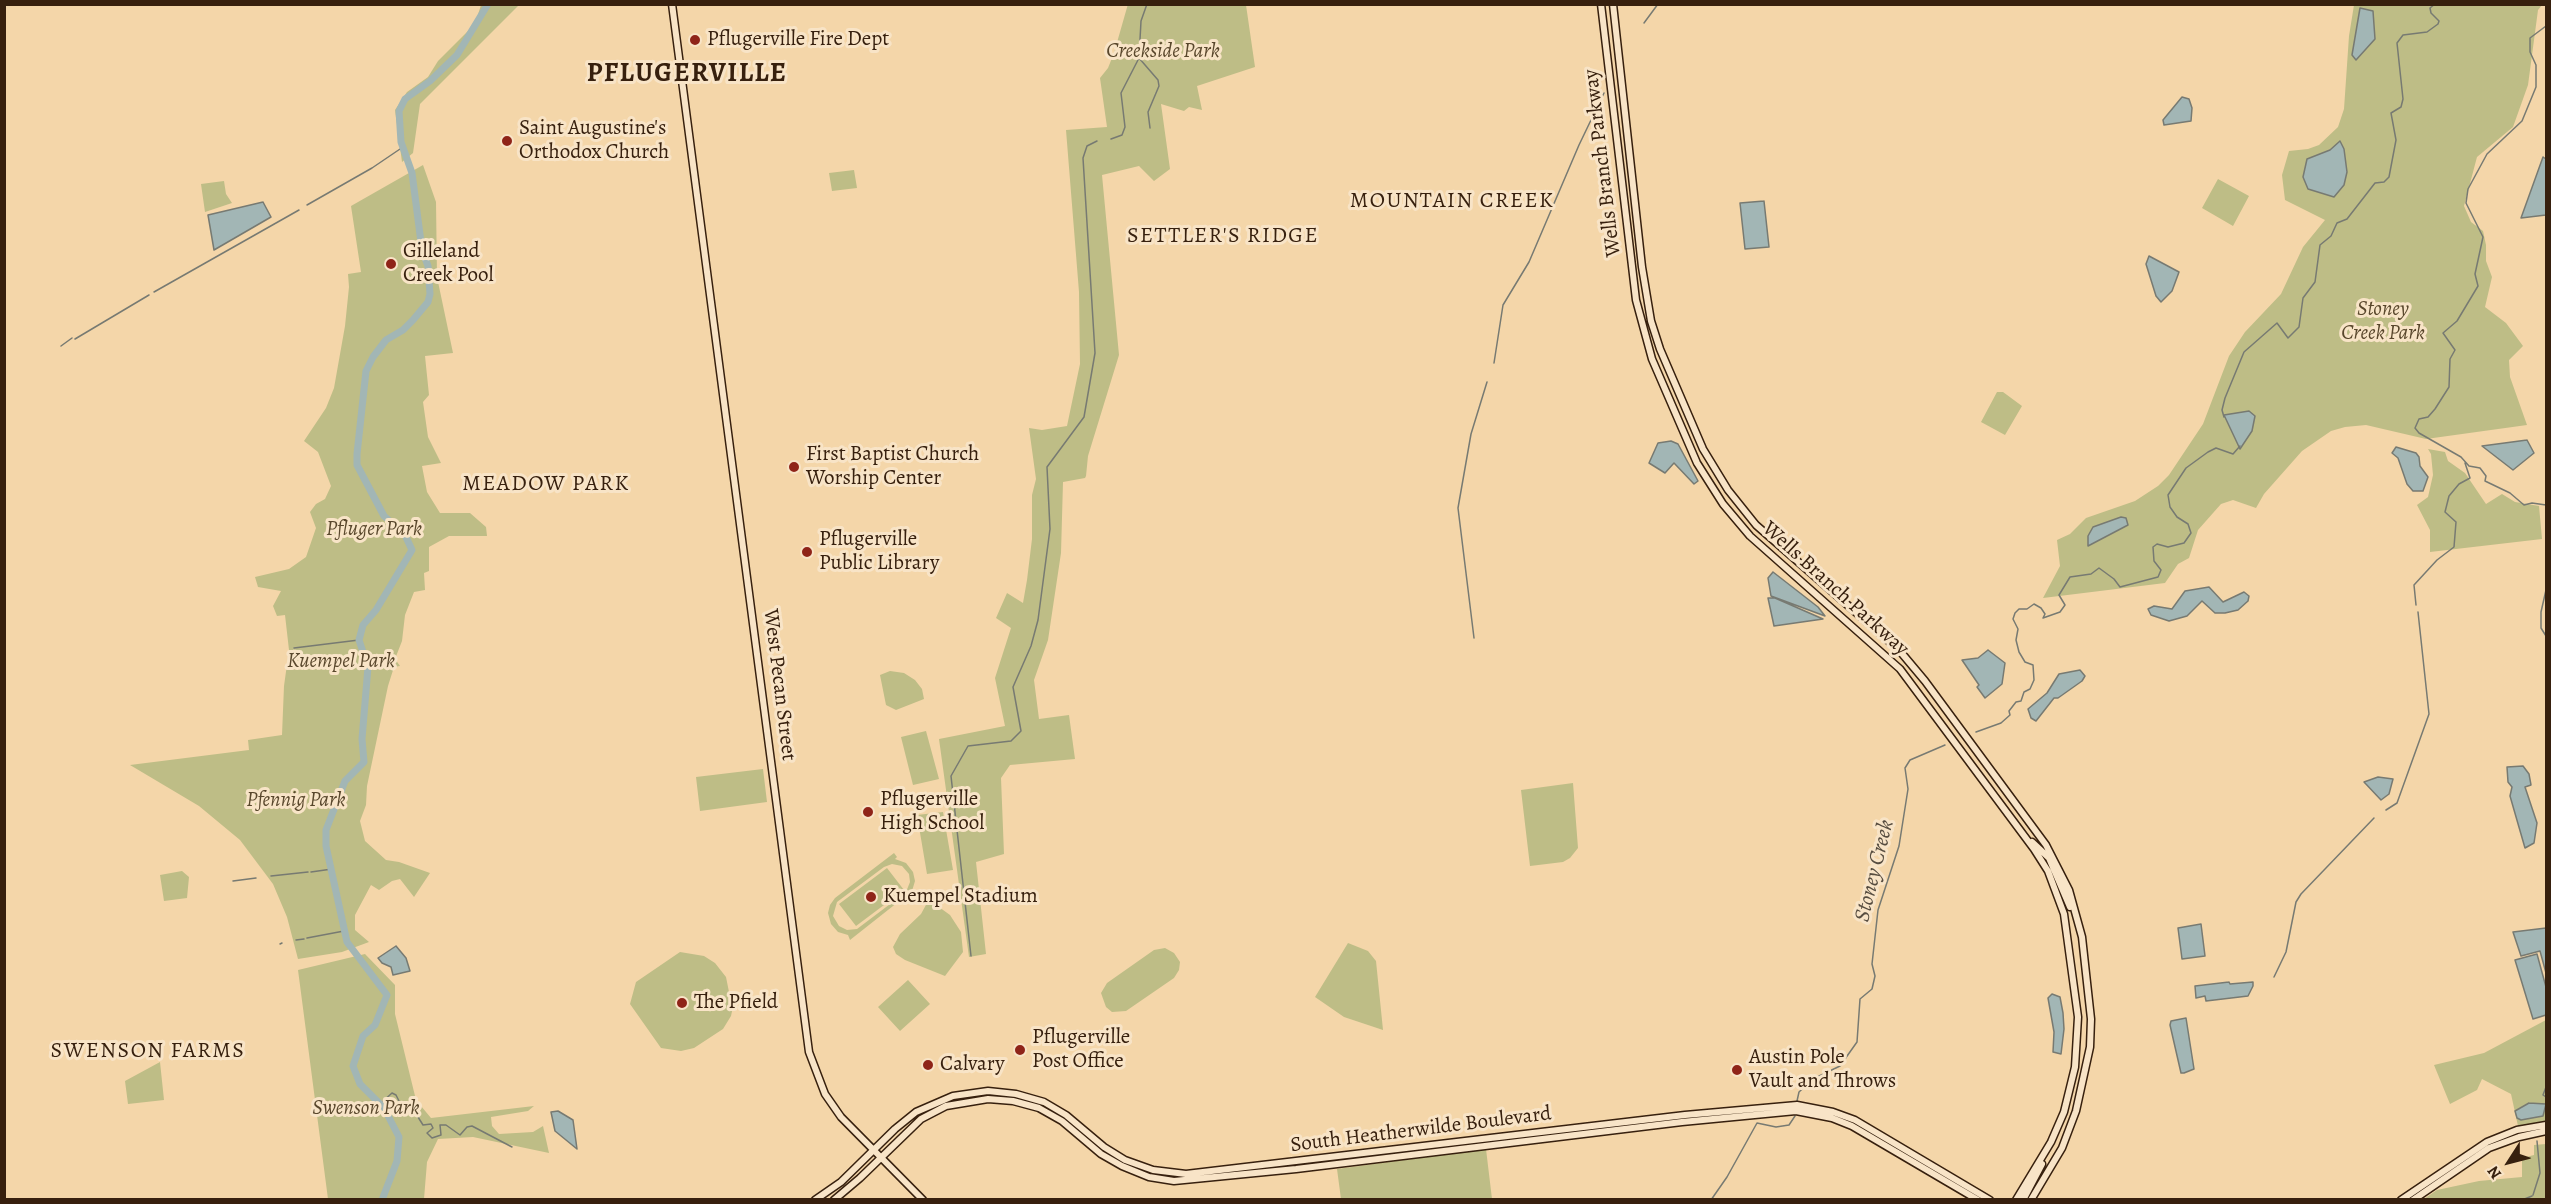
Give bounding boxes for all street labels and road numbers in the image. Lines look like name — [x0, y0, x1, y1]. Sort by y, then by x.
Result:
street label: Wells Branch Parkway — [1579, 68, 1627, 258]
street label: Wells Branch Parkway — [1756, 517, 1914, 661]
street label: West Pecan Street — [757, 608, 801, 762]
street label: South Heatherwilde Boulevard — [1289, 1101, 1553, 1159]

